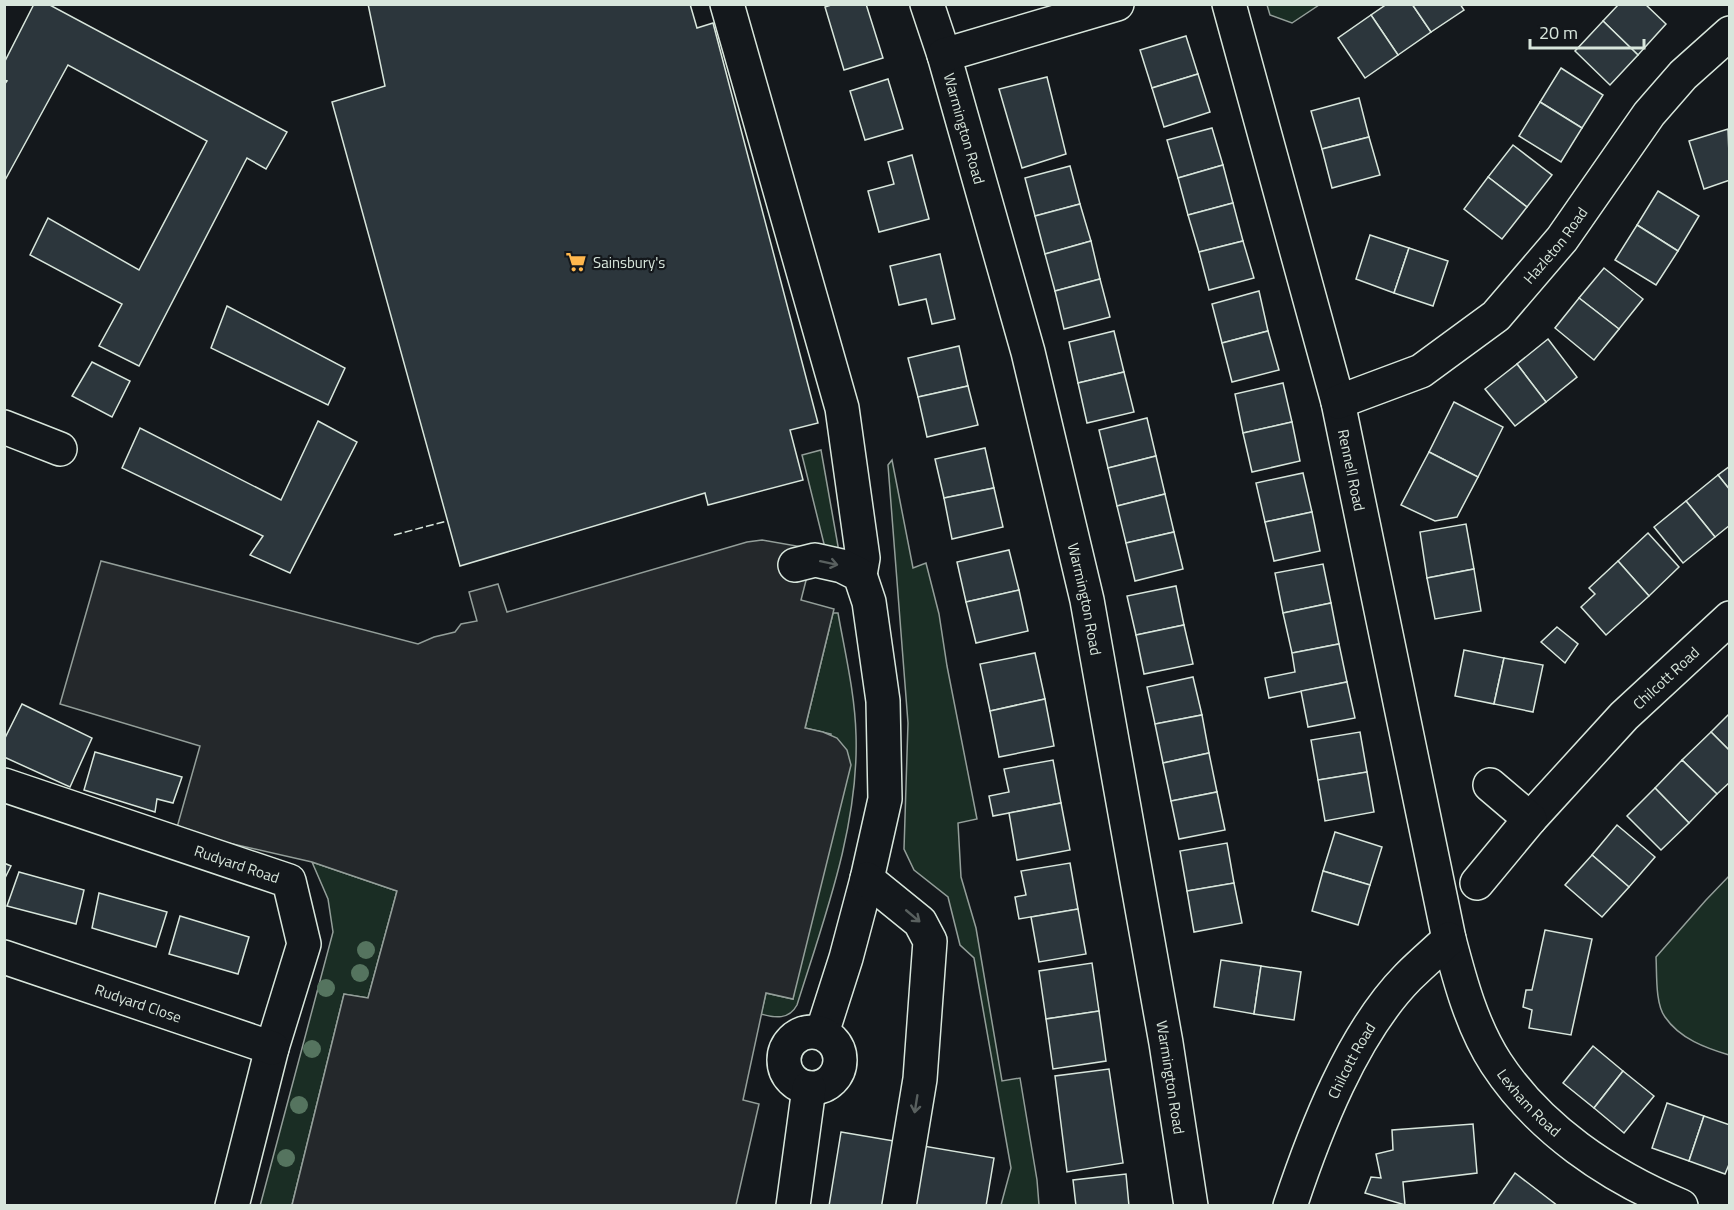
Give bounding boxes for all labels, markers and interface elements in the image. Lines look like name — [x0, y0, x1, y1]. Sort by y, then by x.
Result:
scale bar — [1530, 12, 1644, 50]
text: 20 m — [1539, 19, 1578, 46]
street label: Warmington Road — [938, 70, 991, 187]
street label: Hazleton Road — [1517, 202, 1593, 288]
supermarket icon: Sainsbury's — [564, 250, 588, 274]
place label: Sainsbury's — [593, 251, 665, 274]
street label: Rennell Road — [1332, 427, 1372, 513]
street label: Warmington Road — [1062, 540, 1108, 657]
one-way arrow — [818, 558, 838, 569]
street label: Chilcott Road — [1627, 641, 1704, 714]
street label: Rudyard Road — [192, 839, 283, 889]
one-way arrow — [904, 909, 920, 922]
street label: Rudyard Close — [92, 977, 185, 1028]
street label: Chilcott Road — [1321, 1018, 1381, 1102]
street label: Warmington Road — [1151, 1019, 1191, 1136]
street label: Lexham Road — [1492, 1064, 1566, 1142]
one-way arrow — [910, 1094, 921, 1114]

